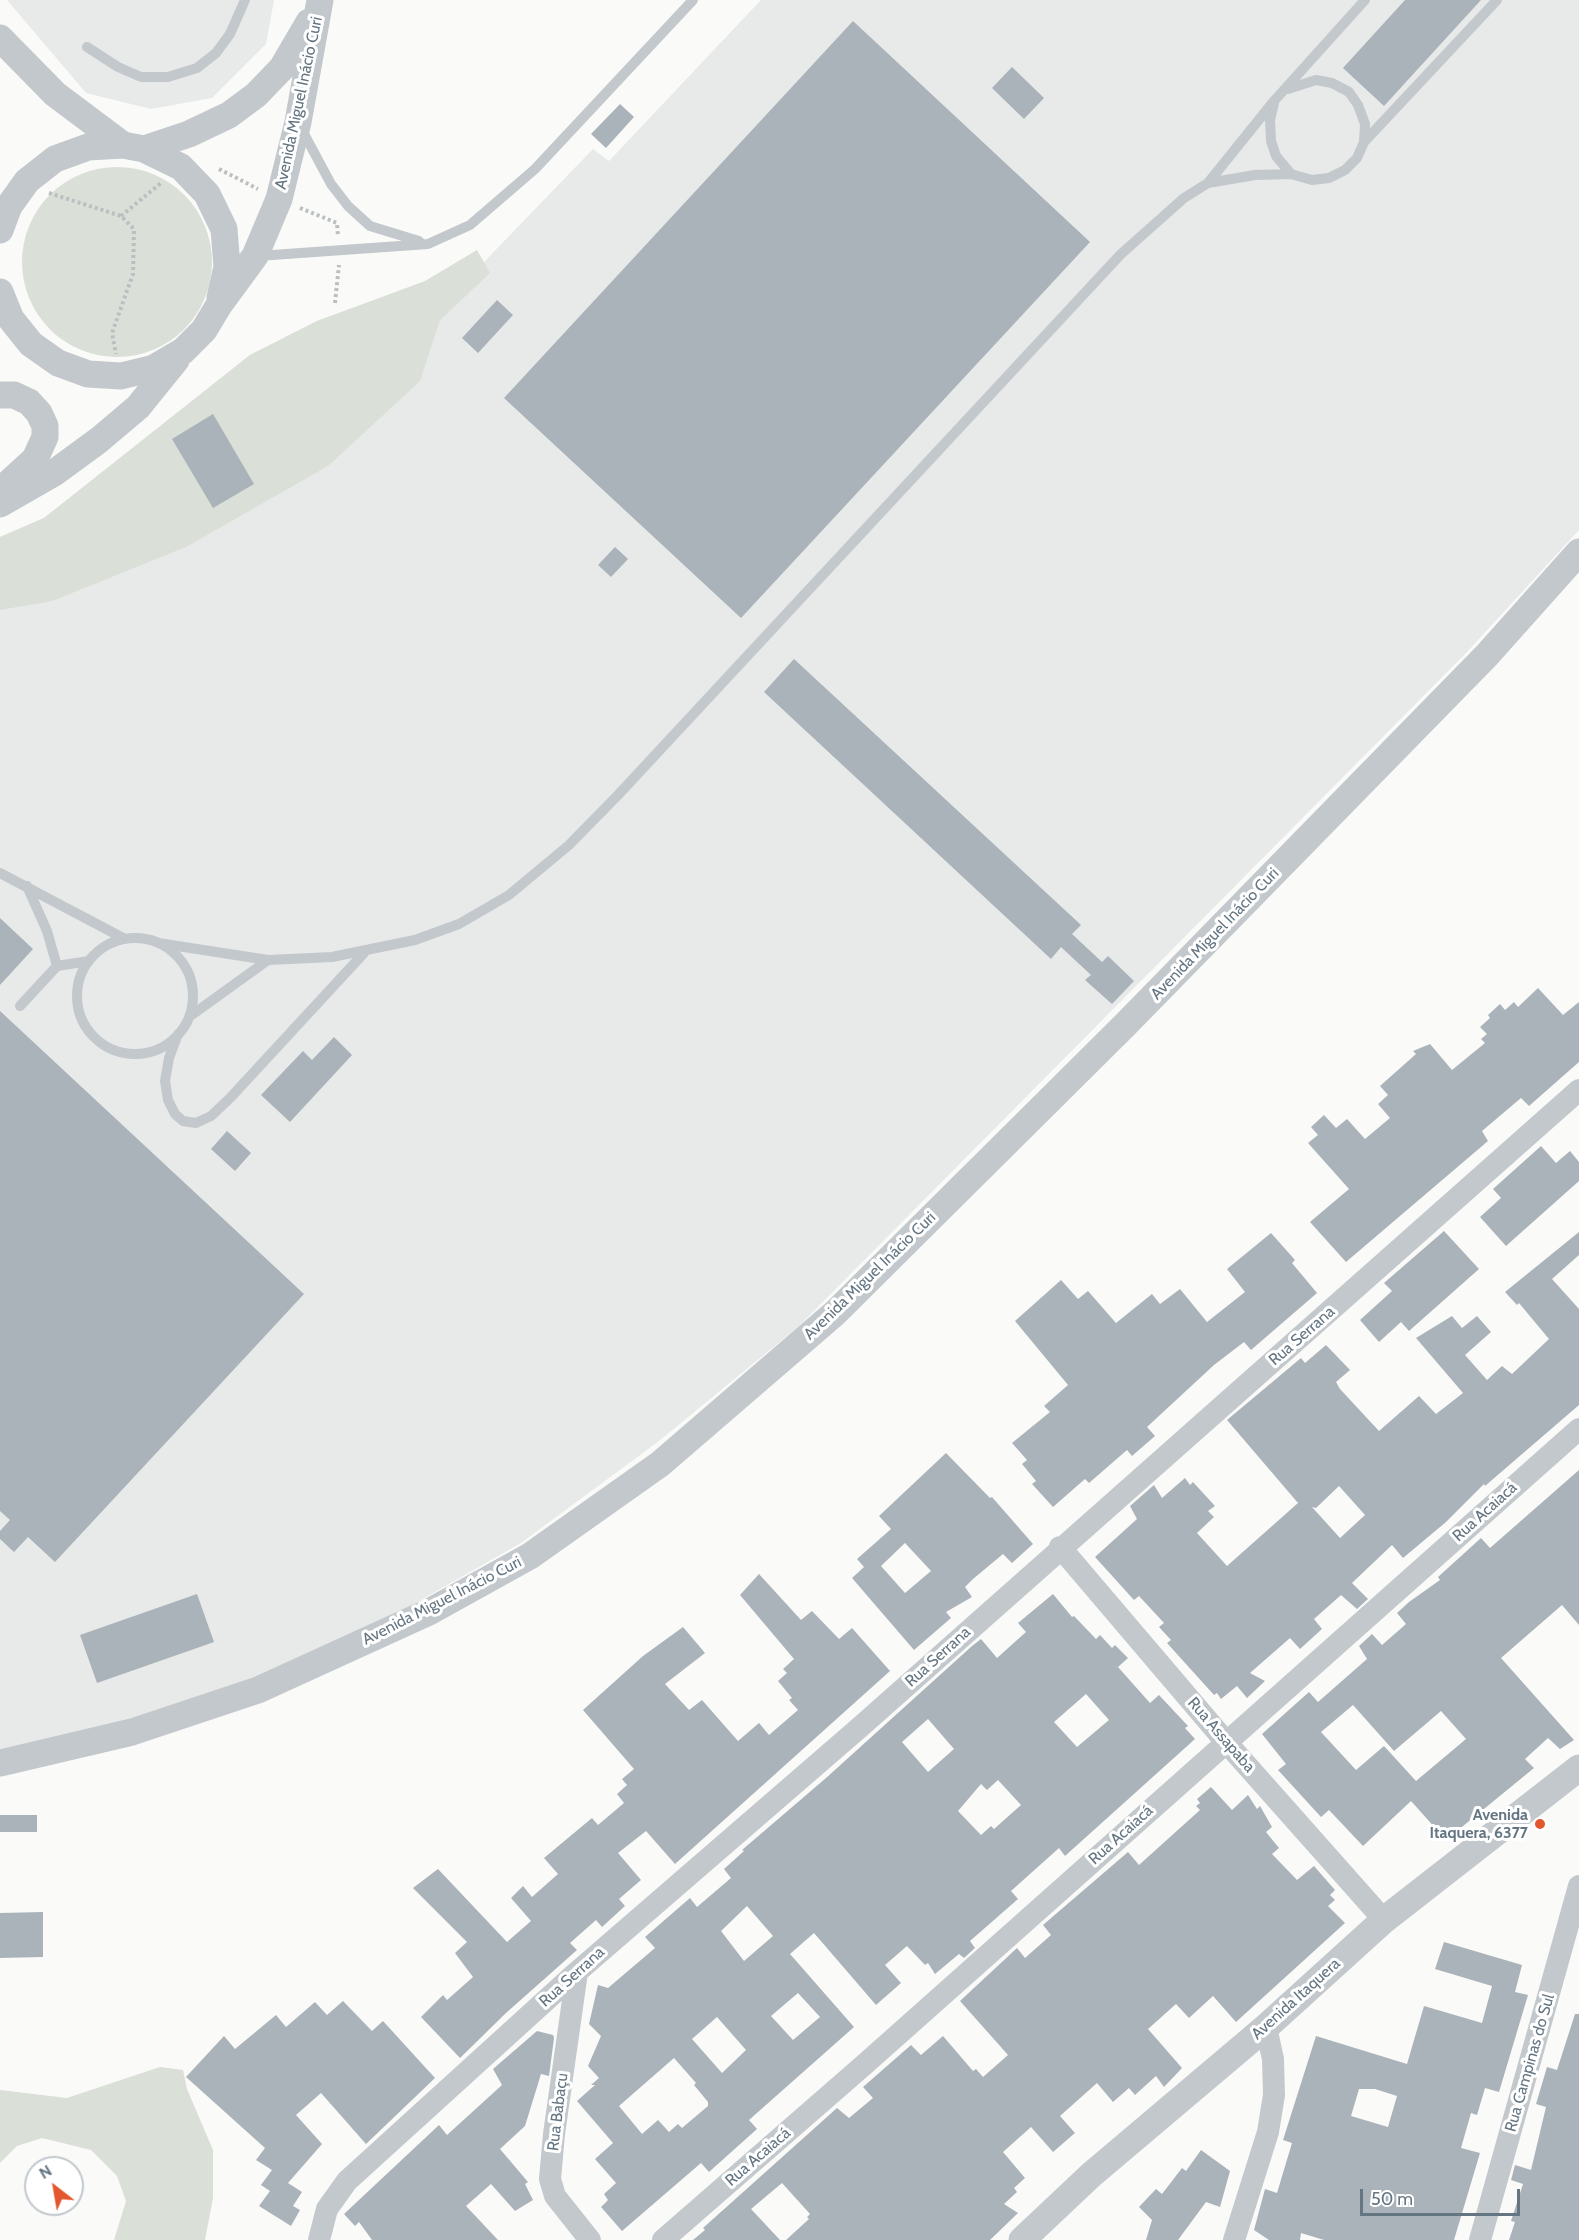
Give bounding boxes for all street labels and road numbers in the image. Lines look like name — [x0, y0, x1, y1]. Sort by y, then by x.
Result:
street label: Avenida Miguel Inácio Curi — [271, 15, 327, 191]
street label: Avenida Miguel Inácio Curi — [1147, 864, 1283, 1004]
street label: Avenida Miguel Inácio Curi — [800, 1208, 940, 1344]
street label: Rua Serrana — [1265, 1302, 1339, 1370]
street label: Rua Acaiacá — [1449, 1478, 1521, 1546]
street label: Avenida Miguel Inácio Curi — [359, 1553, 525, 1649]
street label: Rua Serrana — [901, 1623, 975, 1691]
street label: Rua Assapaba — [1183, 1694, 1259, 1776]
street label: Rua Acaiacá — [1085, 1801, 1157, 1869]
street label: Rua Serrana — [535, 1943, 609, 2011]
street label: Avenida Itaquera — [1248, 1954, 1344, 2044]
street label: Rua Campinas do Sul — [1501, 1992, 1559, 2134]
street label: Rua Babaçu — [544, 2072, 572, 2152]
street label: Rua Acaiacá — [722, 2124, 794, 2190]

